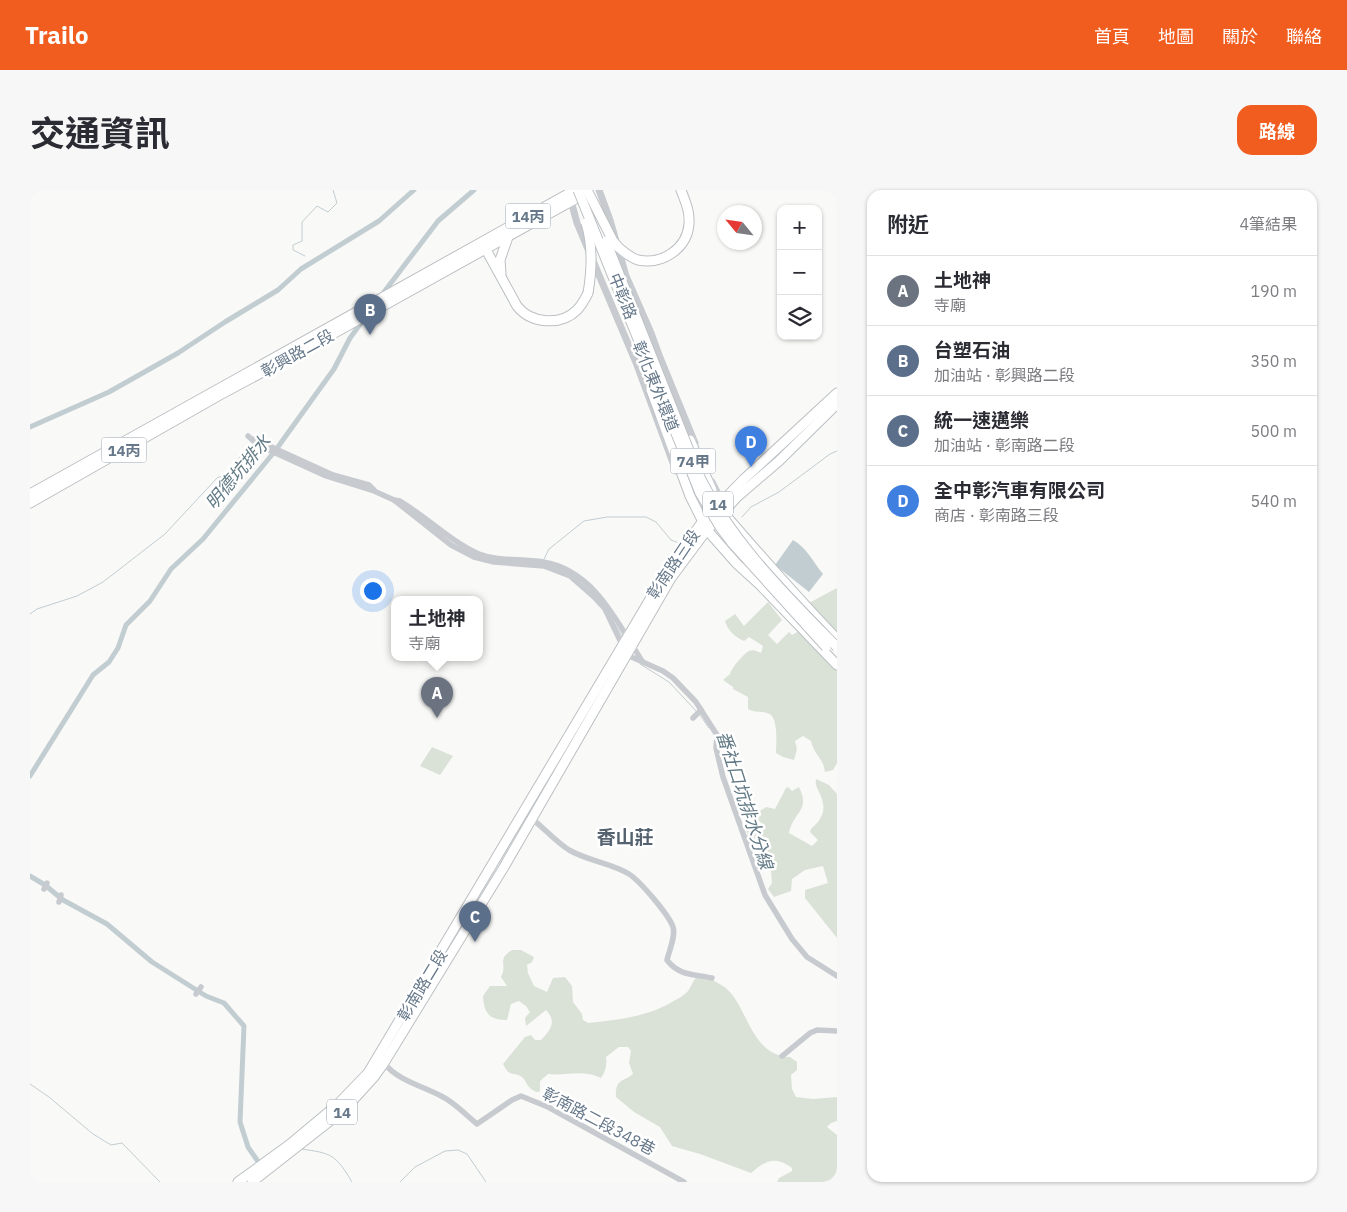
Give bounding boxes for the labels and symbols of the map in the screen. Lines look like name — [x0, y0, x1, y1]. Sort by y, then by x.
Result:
road number: 14丙 — [506, 204, 550, 228]
north arrow — [717, 205, 762, 250]
street label: 中彰路 — [605, 270, 641, 322]
pin: B — [354, 294, 386, 335]
street label: 彰興路二段 — [257, 325, 337, 381]
street label: 彰化東外環道 — [629, 338, 683, 434]
pin: D — [735, 426, 767, 467]
water label: 明德坑排水 — [200, 429, 276, 514]
road number: 14丙 — [102, 438, 146, 462]
road number: 74甲 — [670, 448, 716, 474]
road number: 14 — [703, 492, 733, 516]
street label: 彰南路三段 — [642, 525, 704, 603]
your location — [360, 578, 386, 604]
pin: A — [421, 677, 453, 718]
water label: 番社口坑排水分線 — [712, 728, 779, 874]
district label: 香山莊 — [596, 825, 654, 849]
pin: C — [459, 901, 491, 942]
street label: 彰南路二段 — [393, 946, 451, 1024]
street label: 彰南路二段348巷 — [539, 1083, 659, 1159]
road number: 14 — [327, 1100, 357, 1124]

